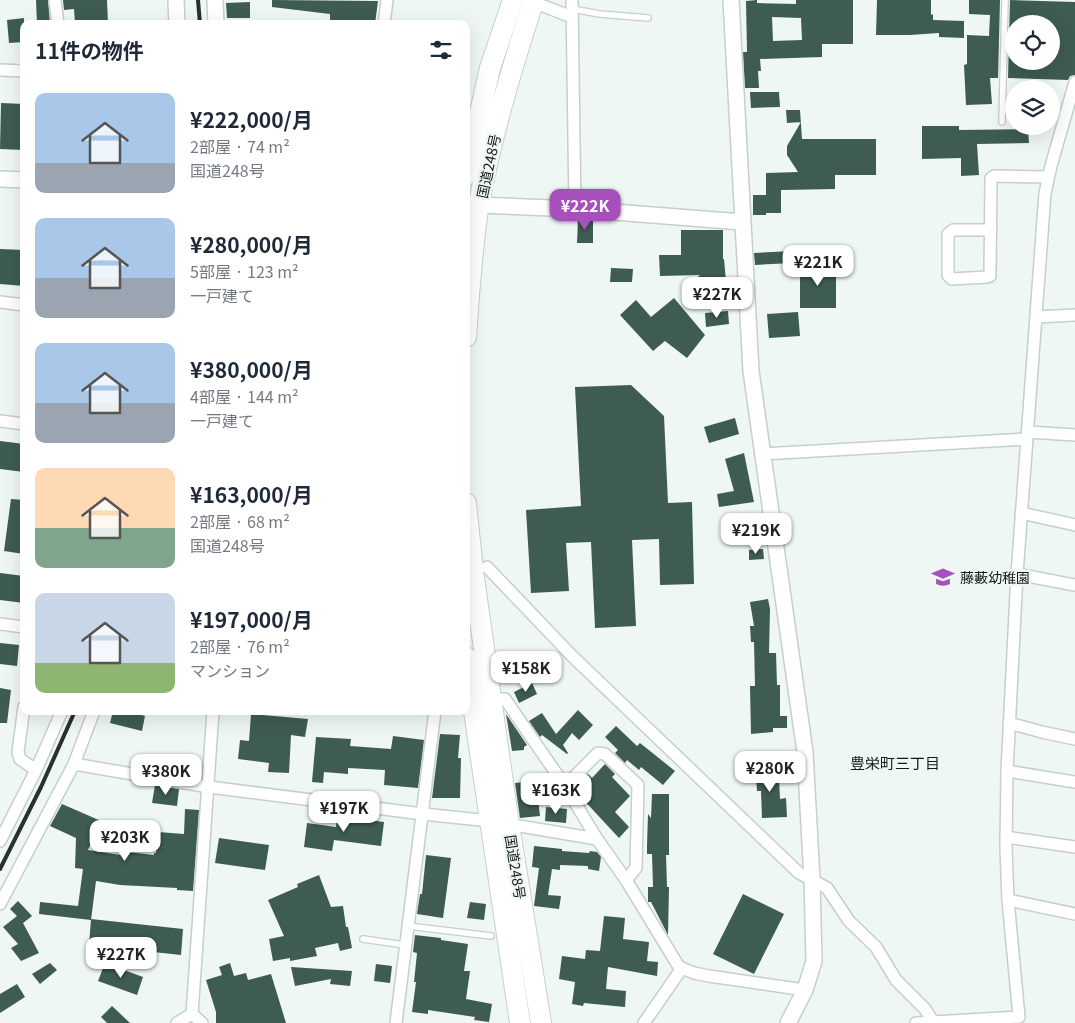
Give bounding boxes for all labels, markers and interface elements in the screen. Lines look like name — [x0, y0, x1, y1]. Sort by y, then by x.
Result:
map controls — [1005, 15, 1060, 135]
button: locate — [1005, 15, 1060, 70]
text: 11件の物件 — [35, 35, 144, 65]
icon: filters — [427, 36, 455, 64]
button: layers — [1005, 80, 1060, 135]
text: ¥222,000/月 — [190, 104, 313, 134]
icon: home — [75, 113, 135, 173]
street label: 国道248号 — [471, 132, 505, 200]
text: 2部屋 · 74 m² — [190, 134, 290, 158]
text: 国道248号 — [190, 158, 265, 182]
pin: ¥222K — [550, 188, 620, 231]
text: ¥222K — [561, 193, 609, 217]
text: ¥280,000/月 — [190, 229, 313, 259]
icon: home — [75, 238, 135, 298]
pin: ¥221K — [783, 244, 853, 287]
text: ¥221K — [794, 249, 842, 273]
text: 5部屋 · 123 m² — [190, 259, 299, 283]
pin: ¥227K — [682, 276, 752, 319]
text: ¥227K — [693, 281, 741, 305]
text: 一戸建て — [190, 283, 254, 307]
text: ¥380,000/月 — [190, 354, 313, 384]
icon: home — [75, 363, 135, 423]
text: 4部屋 · 144 m² — [190, 384, 299, 408]
text: 一戸建て — [190, 408, 254, 432]
text: ¥163,000/月 — [190, 479, 313, 509]
icon: home — [75, 488, 135, 548]
text: 2部屋 · 68 m² — [190, 509, 290, 533]
pin: ¥219K — [721, 512, 791, 555]
text: ¥219K — [732, 517, 780, 541]
text: 国道248号 — [190, 533, 265, 557]
school or university icon: 藤藪幼稚園 — [930, 564, 956, 590]
place label: 藤藪幼稚園 — [960, 567, 1030, 587]
text: ¥197,000/月 — [190, 604, 313, 634]
icon: home — [75, 613, 135, 673]
text: 2部屋 · 76 m² — [190, 634, 290, 658]
pin: ¥158K — [491, 650, 561, 693]
text: ¥158K — [502, 655, 550, 679]
text: マンション — [190, 658, 270, 682]
pin: ¥280K — [735, 750, 805, 793]
district label: 豊栄町三丁目 — [850, 752, 940, 773]
pin: ¥380K — [131, 754, 201, 796]
text: ¥280K — [746, 755, 794, 779]
text: ¥380K — [142, 758, 190, 782]
pin: ¥163K — [521, 772, 591, 815]
text: ¥163K — [532, 777, 580, 801]
pin: ¥197K — [309, 790, 379, 833]
text: ¥197K — [320, 795, 368, 819]
pin: ¥203K — [90, 820, 160, 862]
text: ¥203K — [101, 824, 149, 848]
street label: 国道248号 — [501, 833, 531, 901]
pin: ¥227K — [86, 936, 156, 979]
text: ¥227K — [97, 941, 145, 965]

